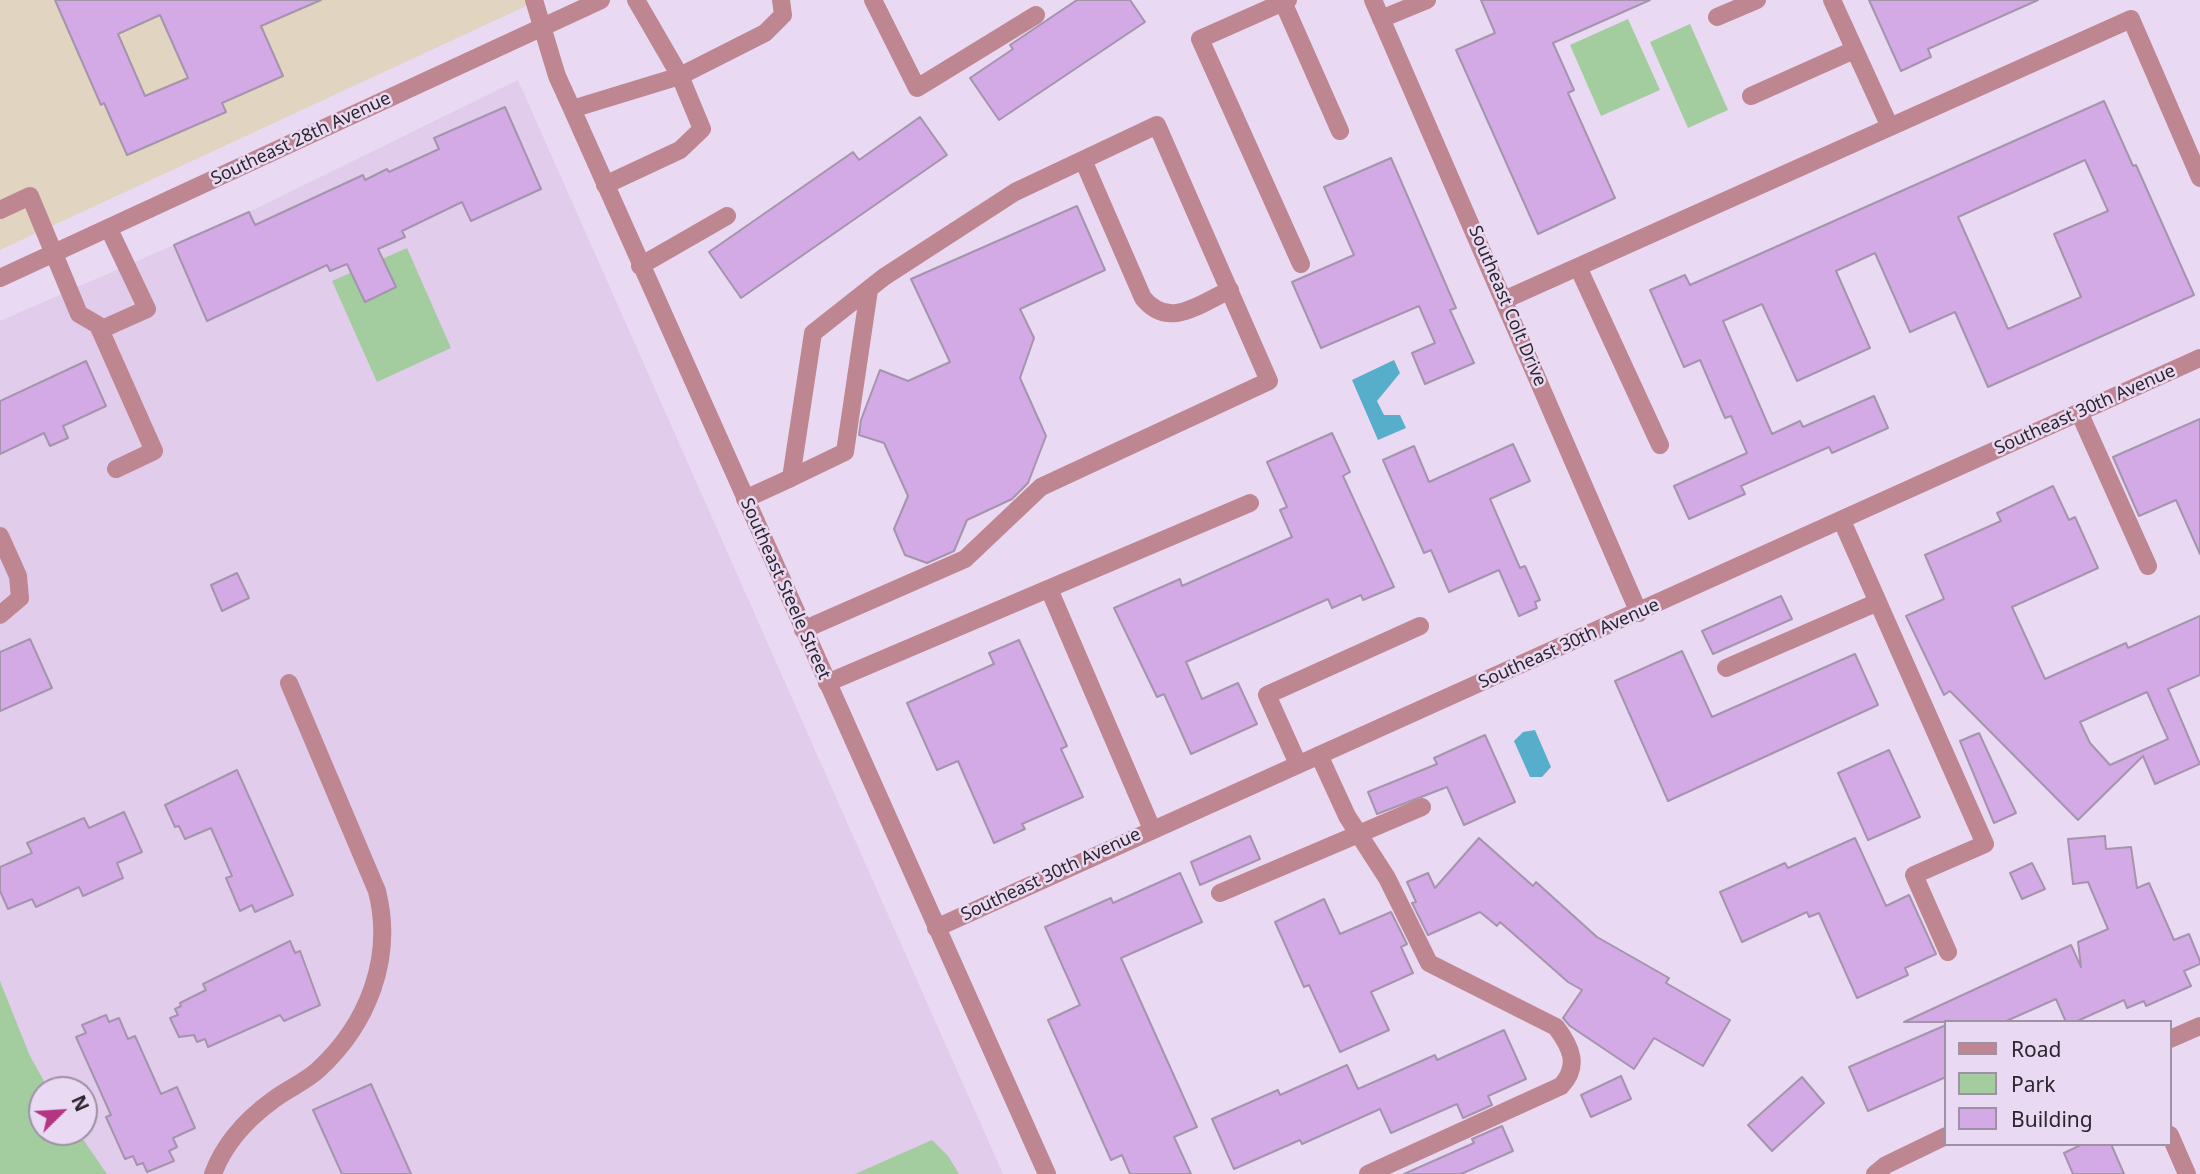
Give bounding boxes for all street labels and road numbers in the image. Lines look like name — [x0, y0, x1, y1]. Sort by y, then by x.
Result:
street label: Southeast 28th Avenue — [208, 88, 394, 190]
street label: Southeast Colt Drive — [1463, 223, 1551, 389]
street label: Southeast 30th Avenue — [1991, 360, 2179, 460]
street label: Southeast Steele Street — [735, 495, 835, 683]
street label: Southeast 30th Avenue — [1475, 594, 1663, 694]
street label: Southeast 30th Avenue — [958, 824, 1144, 926]

